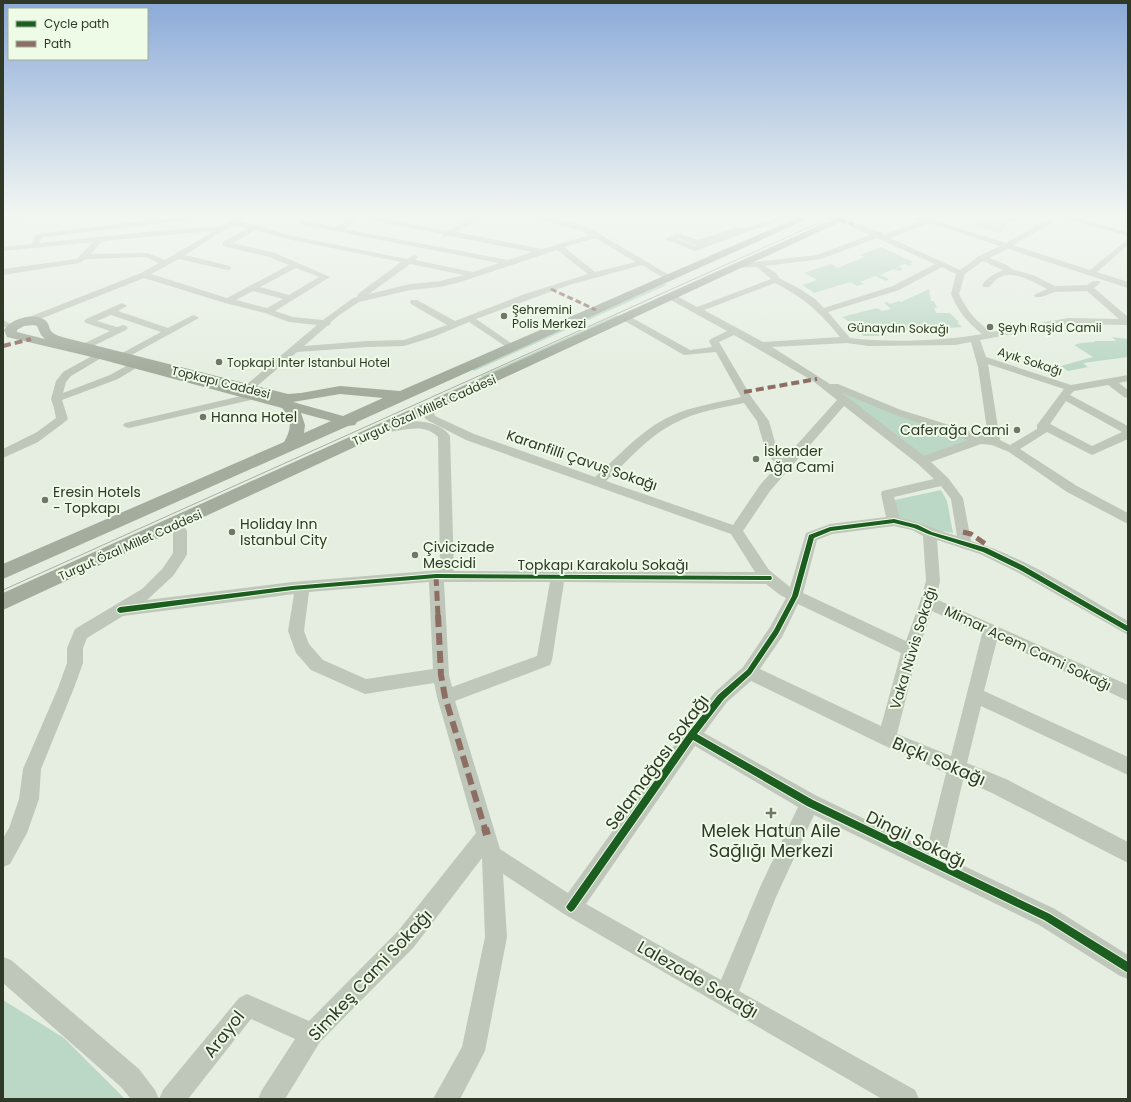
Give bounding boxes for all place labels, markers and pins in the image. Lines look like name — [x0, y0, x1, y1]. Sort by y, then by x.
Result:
place label: Şehremini Polis Merkezi — [512, 301, 586, 332]
marker: Şehremini Polis Merkezi — [499, 311, 509, 321]
place label: Şeyh Raşid Camii — [998, 319, 1102, 336]
marker: Şeyh Raşid Camii — [985, 322, 995, 332]
place label: Topkapi Inter Istanbul Hotel — [227, 354, 390, 371]
marker: Topkapi Inter Istanbul Hotel — [214, 357, 224, 367]
place label: Hanna Hotel — [211, 407, 297, 427]
marker: Hanna Hotel — [198, 412, 208, 422]
place label: Caferağa Cami — [900, 420, 1009, 440]
marker: Caferağa Cami — [1012, 425, 1022, 435]
place label: İskender Ağa Cami — [764, 441, 834, 477]
marker: İskender Ağa Cami — [751, 454, 761, 464]
place label: Eresin Hotels - Topkapı — [53, 482, 141, 518]
marker: Eresin Hotels - Topkapı — [40, 495, 50, 505]
place label: Holiday Inn Istanbul City — [240, 514, 327, 550]
marker: Holiday Inn Istanbul City — [227, 527, 237, 537]
place label: Çivicizade Mescidi — [423, 537, 495, 573]
marker: Çivicizade Mescidi — [410, 550, 420, 560]
marker: Melek Hatun Aile Sağlığı Merkezi — [765, 807, 777, 819]
place label: Melek Hatun Aile Sağlığı Merkezi — [701, 819, 841, 863]

